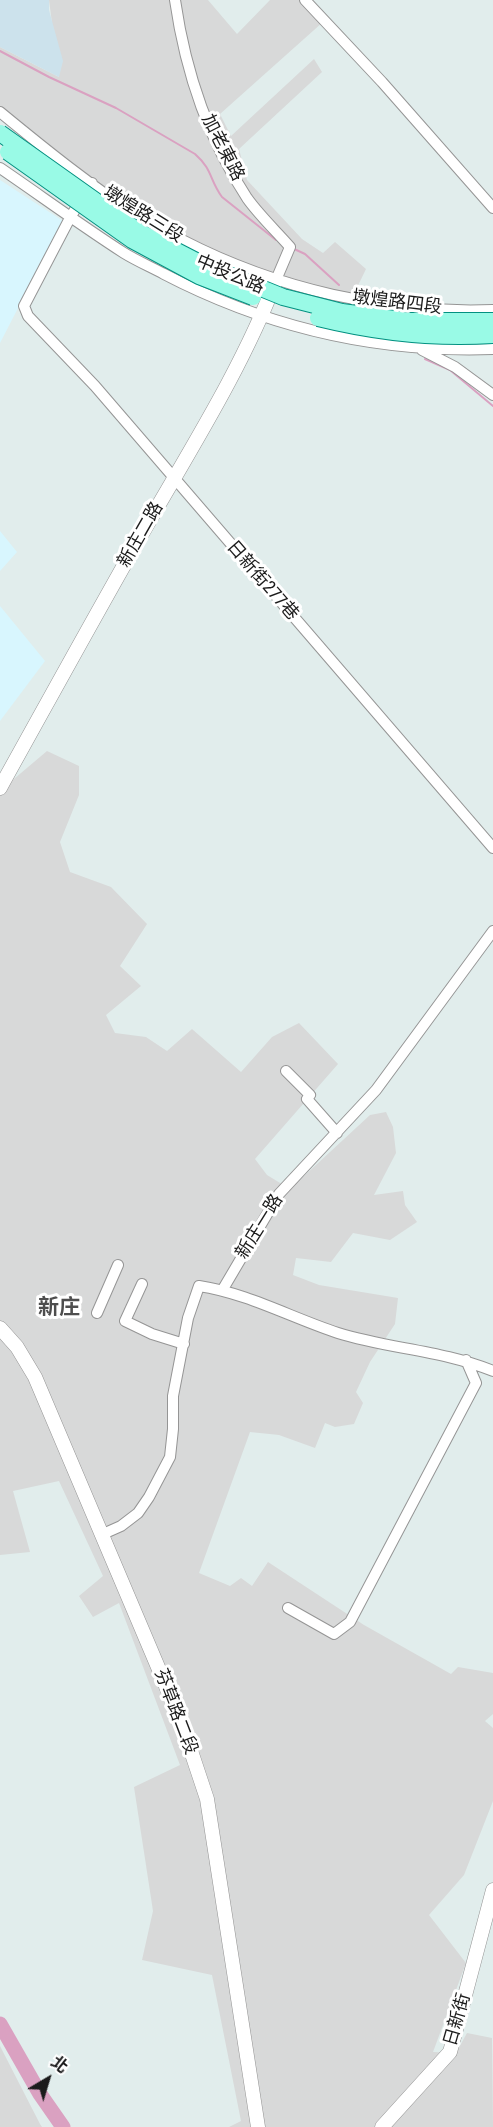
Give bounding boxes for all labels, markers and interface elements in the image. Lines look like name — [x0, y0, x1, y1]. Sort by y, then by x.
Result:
street label: 加老東路 — [196, 111, 248, 185]
street label: 墩煌路三段 — [99, 182, 187, 248]
street label: 中投公路 — [193, 251, 267, 299]
street label: 墩煌路四段 — [351, 287, 443, 319]
street label: 新庄二路 — [114, 498, 168, 572]
street label: 日新街277巷 — [221, 537, 303, 625]
street label: 新庄一路 — [232, 1191, 288, 1263]
district label: 新庄 — [38, 1296, 80, 1322]
street label: 芬草路二段 — [149, 1666, 201, 1758]
street label: 日新街 — [440, 1991, 476, 2049]
north arrow — [18, 2049, 78, 2109]
text: 北 — [47, 2052, 72, 2077]

